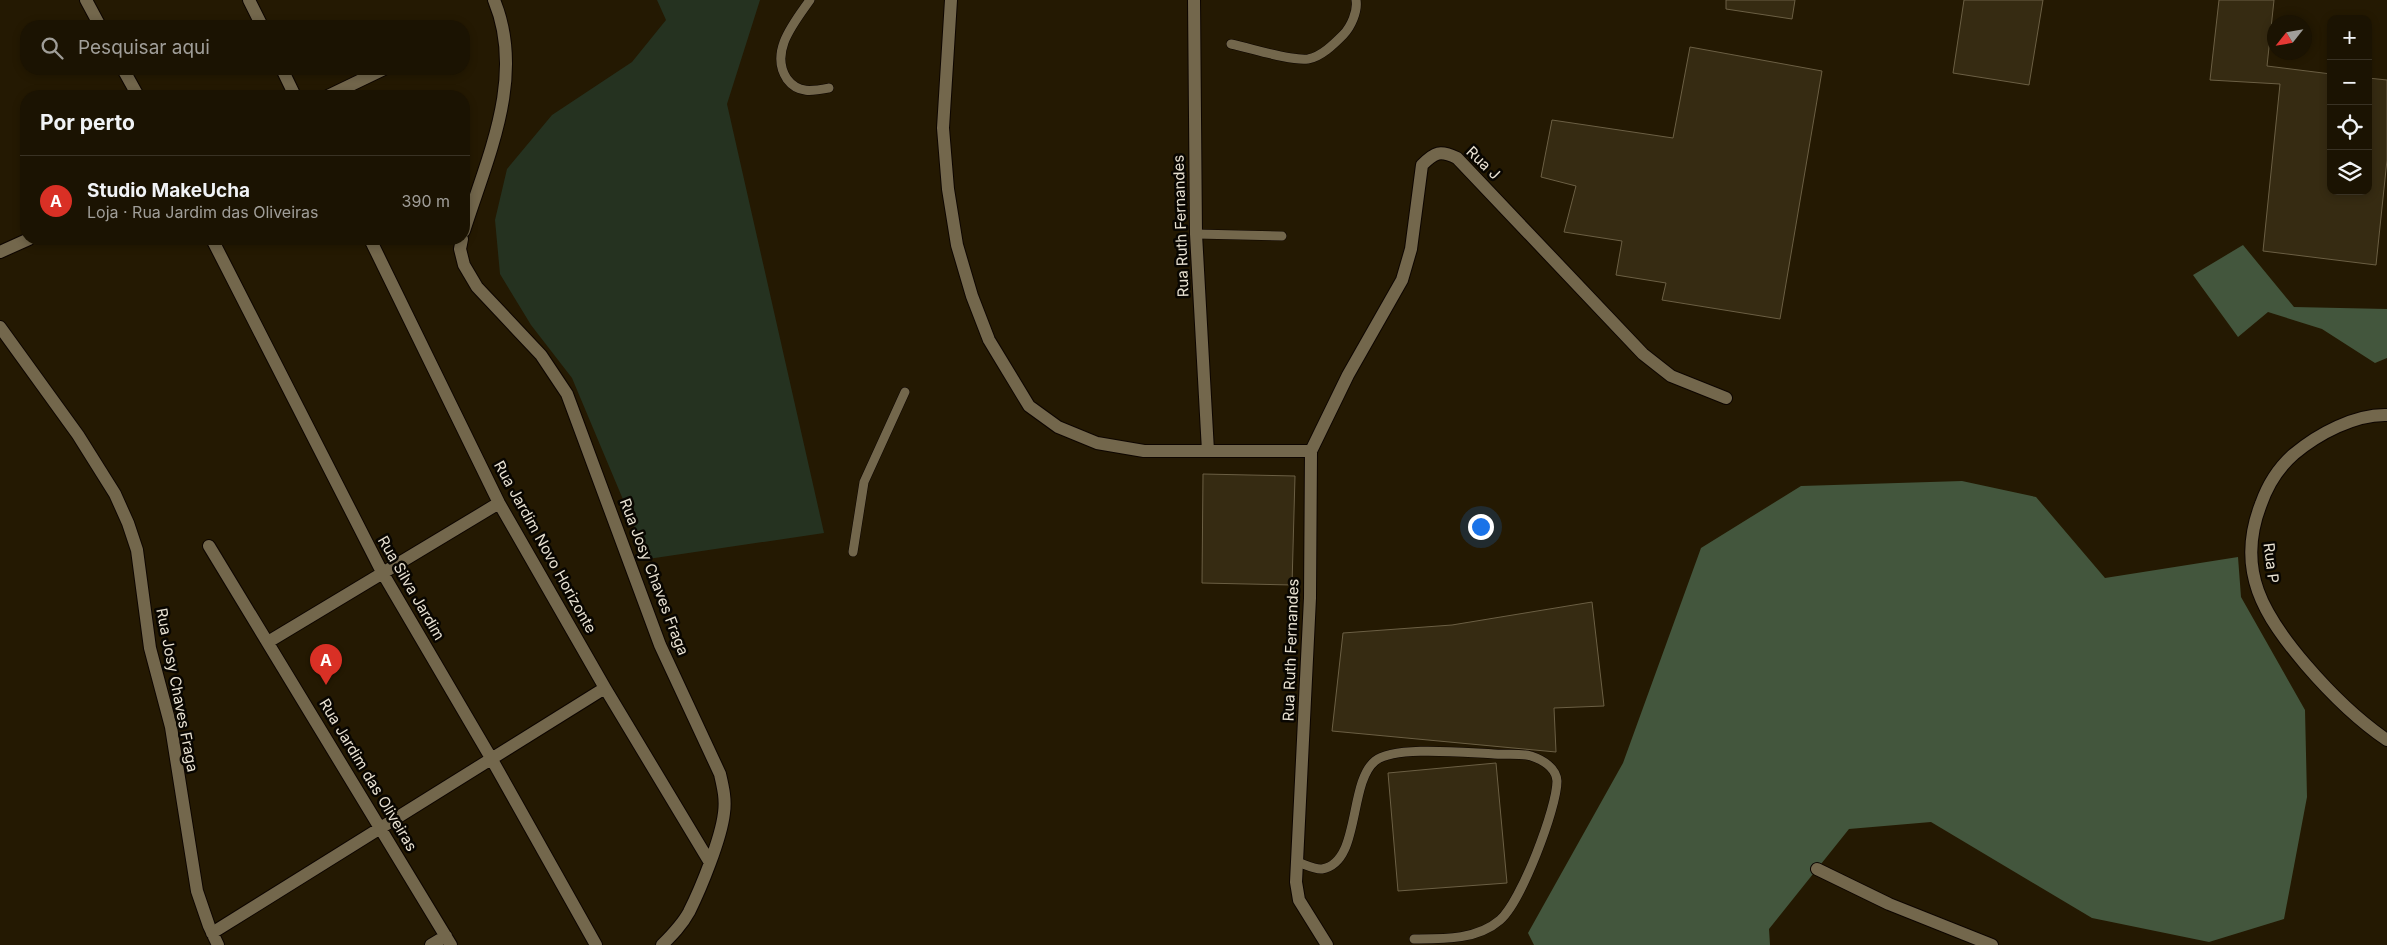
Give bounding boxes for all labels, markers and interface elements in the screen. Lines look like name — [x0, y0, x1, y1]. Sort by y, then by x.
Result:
north arrow — [2267, 15, 2312, 60]
map controls — [2327, 15, 2372, 195]
button: + — [2327, 15, 2372, 60]
search box — [20, 20, 470, 75]
icon: search — [38, 34, 66, 62]
text: Pesquisar aqui — [78, 36, 210, 59]
button: − — [2327, 60, 2372, 105]
button: locate — [2327, 105, 2372, 150]
text: Por perto — [40, 110, 135, 135]
street label: Rua J — [1462, 142, 1504, 183]
button: layers — [2327, 150, 2372, 195]
street label: Rua Ruth Fernandes — [1169, 154, 1192, 298]
text: Studio MakeUcha — [87, 179, 250, 202]
text: A — [50, 191, 62, 211]
text: 390 m — [402, 191, 450, 211]
text: Loja · Rua Jardim das Oliveiras — [87, 202, 318, 222]
street label: Rua Jardim Novo Horizonte — [490, 457, 601, 636]
street label: Rua Josy Chaves Fraga — [616, 496, 693, 658]
your location — [1468, 514, 1494, 540]
street label: Rua Silva Jardim — [374, 532, 449, 643]
street label: Rua P — [2260, 542, 2283, 584]
street label: Rua Ruth Fernandes — [1279, 578, 1302, 722]
street label: Rua Josy Chaves Fraga — [152, 606, 203, 773]
pin: A — [310, 644, 342, 685]
street label: Rua Jardim das Oliveiras — [315, 695, 422, 855]

